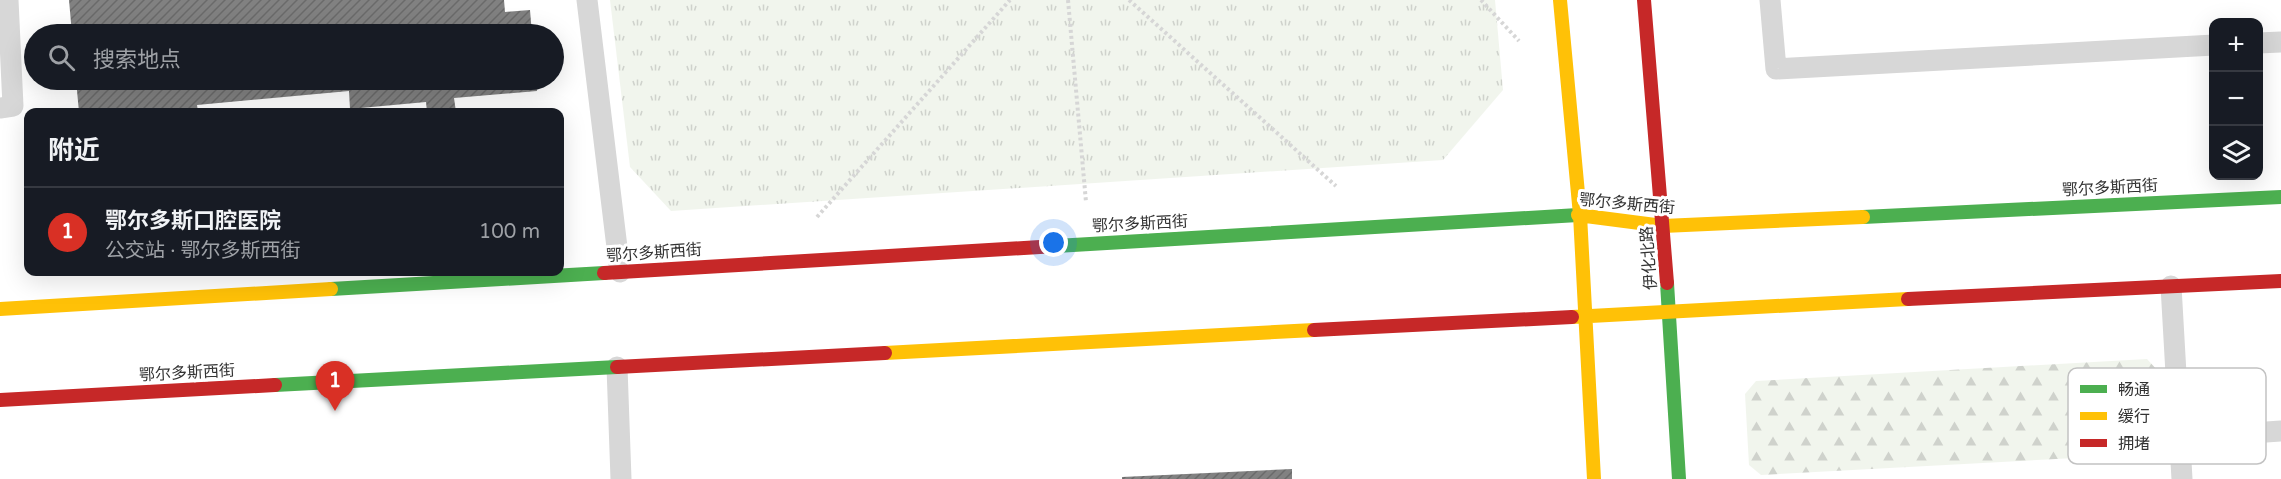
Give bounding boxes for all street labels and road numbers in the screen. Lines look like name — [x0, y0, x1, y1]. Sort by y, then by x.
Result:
street label: 鄂尔多斯西街 — [2062, 176, 2158, 200]
street label: 鄂尔多斯西街 — [1578, 190, 1676, 218]
street label: 鄂尔多斯西街 — [1092, 212, 1188, 236]
street label: 伊化北路 — [1637, 225, 1661, 291]
street label: 鄂尔多斯西街 — [605, 240, 703, 266]
street label: 鄂尔多斯西街 — [139, 361, 235, 385]

